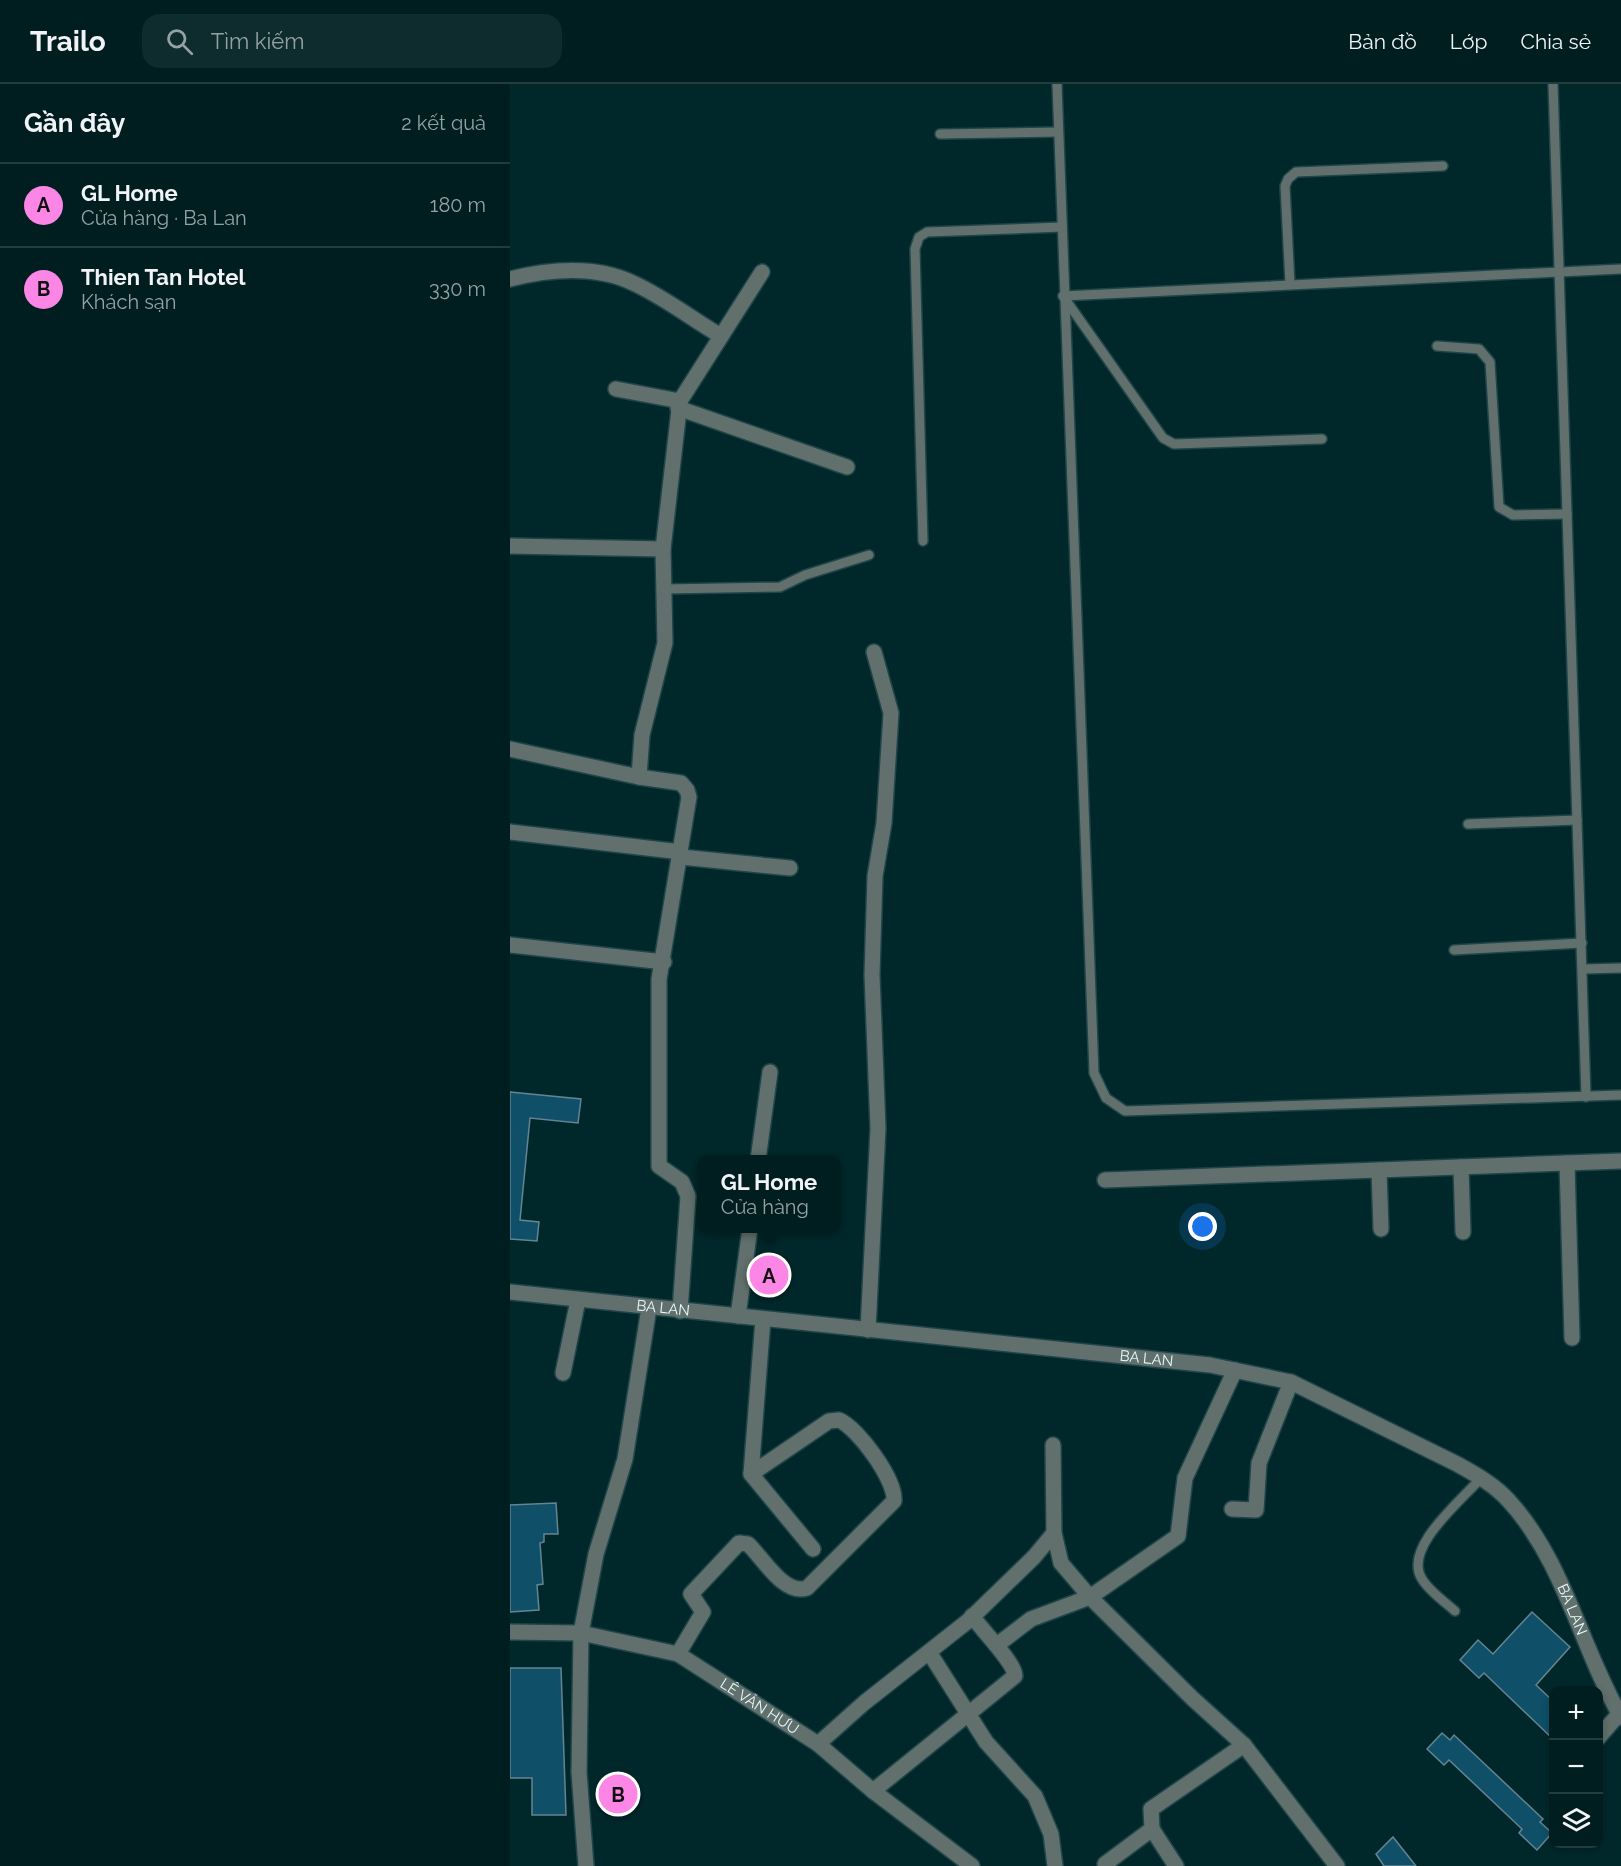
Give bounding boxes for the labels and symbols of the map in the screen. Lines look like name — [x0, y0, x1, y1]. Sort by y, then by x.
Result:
your location — [1188, 1212, 1217, 1241]
pin: A — [750, 1252, 788, 1298]
street label: BA LAN — [635, 1296, 691, 1320]
street label: BA LAN — [1119, 1347, 1174, 1370]
street label: BA LAN — [1553, 1581, 1591, 1638]
street label: LÊ VĂN HƯU — [717, 1674, 802, 1738]
pin: B — [598, 1772, 638, 1816]

